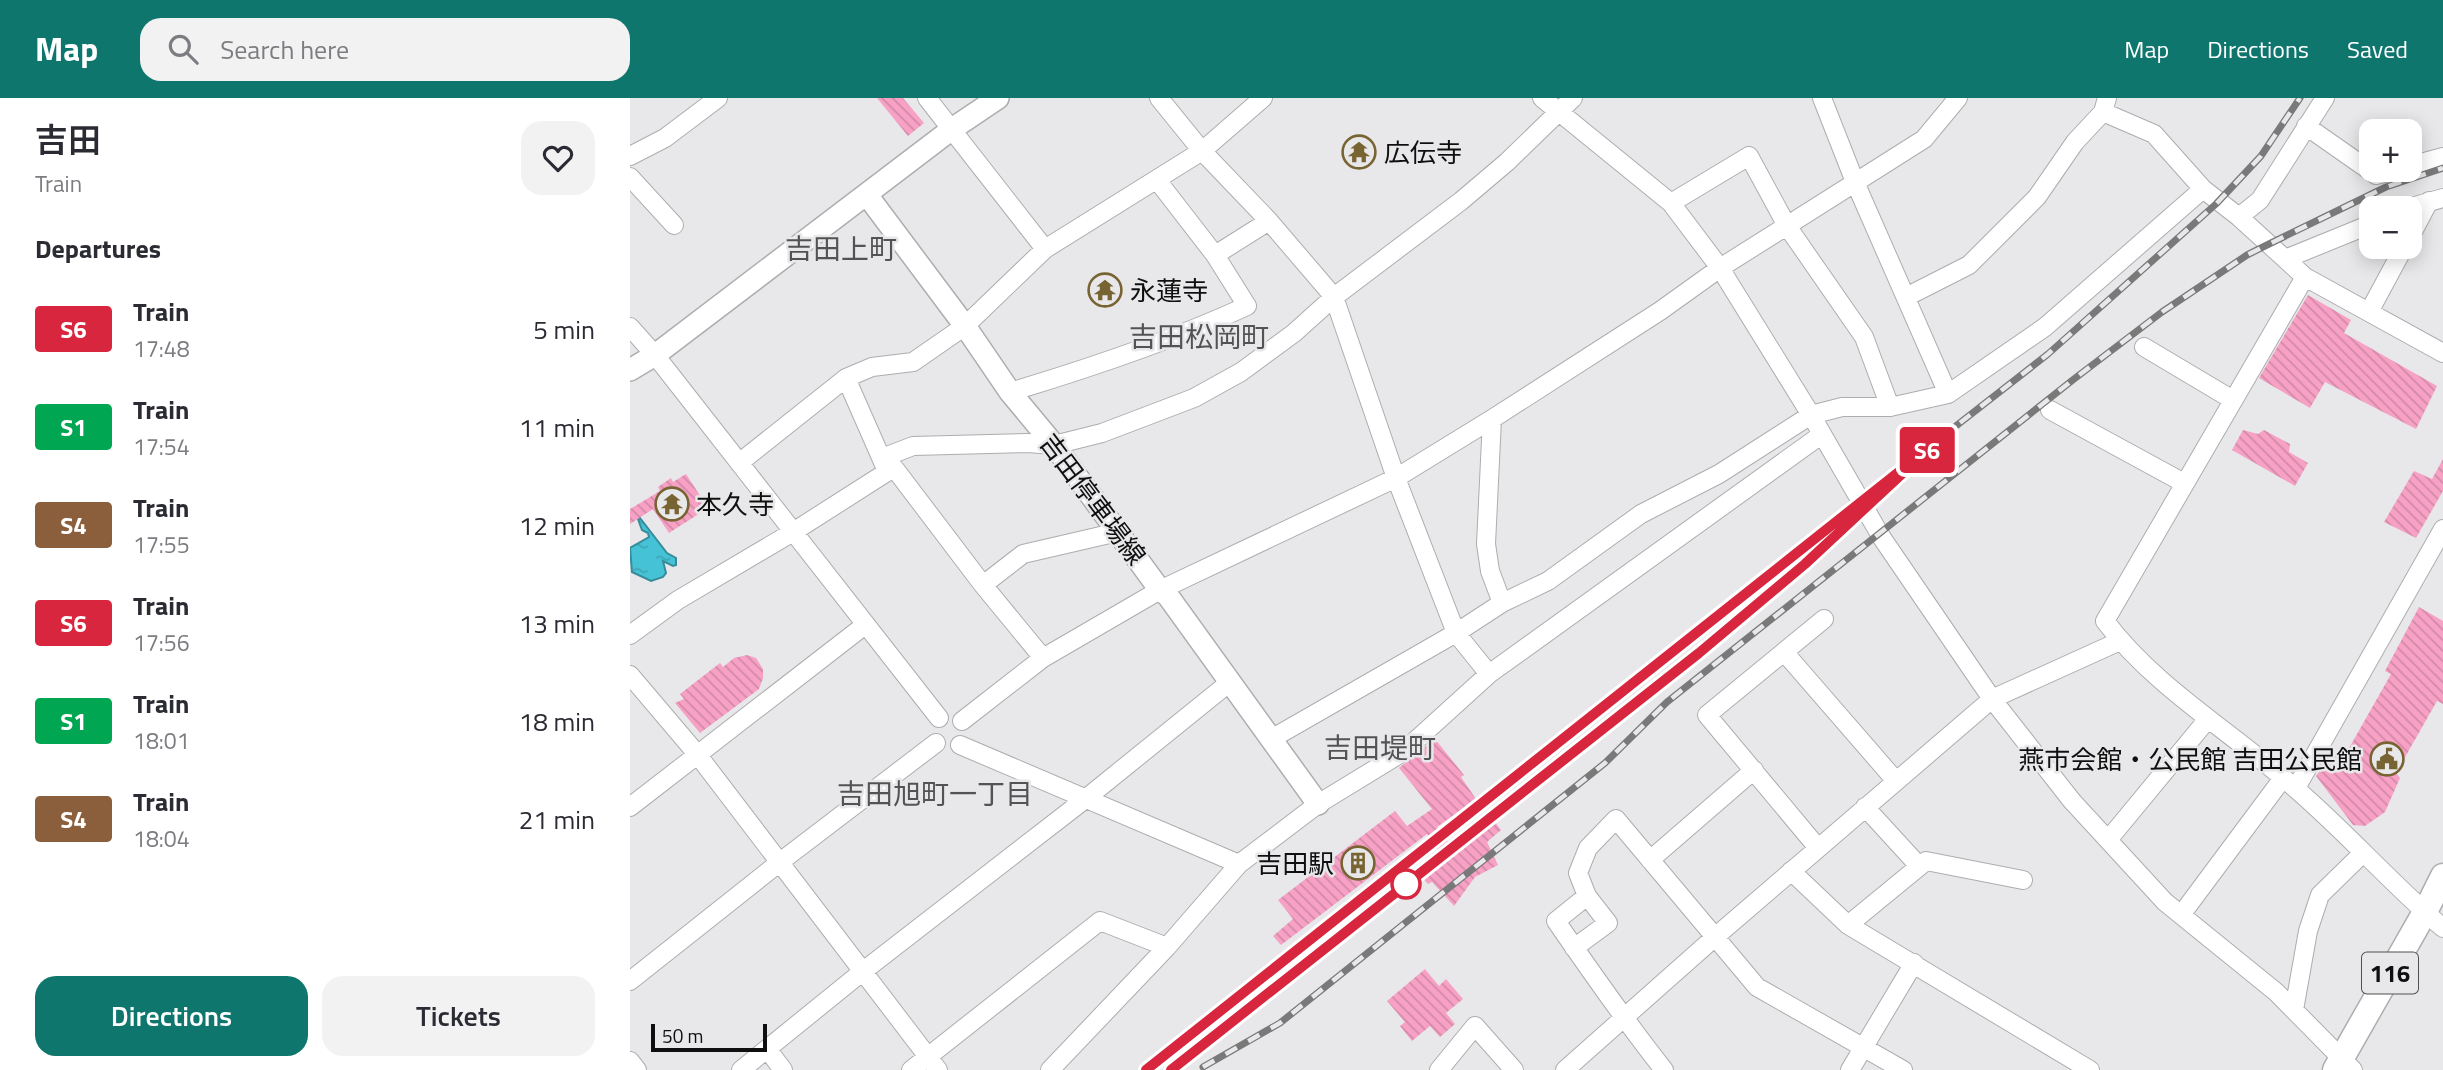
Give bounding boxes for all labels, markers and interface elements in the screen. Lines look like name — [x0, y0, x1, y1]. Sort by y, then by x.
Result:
search box — [140, 18, 630, 81]
text: Map — [35, 24, 98, 74]
icon: search — [164, 30, 202, 68]
text: Search here — [220, 30, 349, 69]
text: Map — [2124, 31, 2169, 67]
text: Directions — [2207, 31, 2309, 67]
text: Saved — [2347, 31, 2408, 67]
text: 吉田 — [35, 115, 101, 165]
map controls — [2359, 119, 2422, 259]
button: + — [2359, 119, 2422, 182]
button: heart — [521, 121, 595, 195]
temple icon: 広伝寺 — [1340, 133, 1378, 171]
place label: 広伝寺 — [1384, 133, 1462, 172]
text: Train — [35, 166, 82, 201]
button: − — [2359, 196, 2422, 259]
district label: 吉田上町 — [785, 227, 897, 270]
text: Departures — [35, 229, 161, 268]
temple icon: 永蓮寺 — [1086, 271, 1124, 309]
place label: 永蓮寺 — [1130, 271, 1208, 310]
text: Train — [133, 292, 189, 331]
text: 5 min — [533, 310, 595, 349]
text: S6 — [60, 311, 87, 347]
district label: 吉田松岡町 — [1129, 315, 1269, 358]
text: 17:48 — [133, 331, 190, 366]
text: Train — [133, 390, 189, 429]
text: 11 min — [519, 408, 595, 447]
text: S1 — [60, 409, 87, 445]
street label: 吉田停車場線 — [1030, 425, 1156, 573]
line badge: S6 — [1896, 427, 1958, 473]
text: 17:54 — [133, 429, 190, 464]
text: S6 — [1914, 432, 1940, 468]
temple icon: 本久寺 — [653, 485, 691, 523]
place label: 本久寺 — [696, 485, 774, 524]
text: Train — [133, 488, 189, 527]
text: 12 min — [519, 506, 595, 545]
text: S4 — [60, 507, 87, 543]
text: 17:55 — [133, 527, 190, 562]
text: Train — [133, 586, 189, 625]
text: 13 min — [519, 604, 595, 643]
text: S6 — [60, 605, 87, 641]
text: 17:56 — [133, 625, 190, 660]
text: Train — [133, 684, 189, 723]
text: 18 min — [519, 702, 595, 741]
text: S1 — [60, 703, 87, 739]
text: 18:01 — [133, 723, 190, 758]
district label: 吉田堤町 — [1324, 726, 1436, 769]
place label: 燕市会館・公民館 吉田公民館 — [2018, 740, 2362, 779]
public building icon: 燕市会館・公民館 吉田公民館 — [2368, 740, 2406, 778]
district label: 吉田旭町一丁目 — [837, 772, 1033, 815]
text: Train — [133, 782, 189, 821]
text: 21 min — [519, 800, 595, 839]
text: S4 — [60, 801, 87, 837]
text: 18:04 — [133, 821, 190, 856]
place label: 吉田駅 — [1256, 844, 1334, 883]
building icon: 吉田駅 — [1339, 844, 1377, 882]
unlabelled marker — [1391, 869, 1421, 899]
road number: 116 — [2362, 952, 2418, 994]
button: Directions — [35, 976, 308, 1056]
button: Tickets — [322, 976, 595, 1056]
scale bar — [651, 1021, 766, 1053]
text: 50 m — [662, 1021, 703, 1050]

